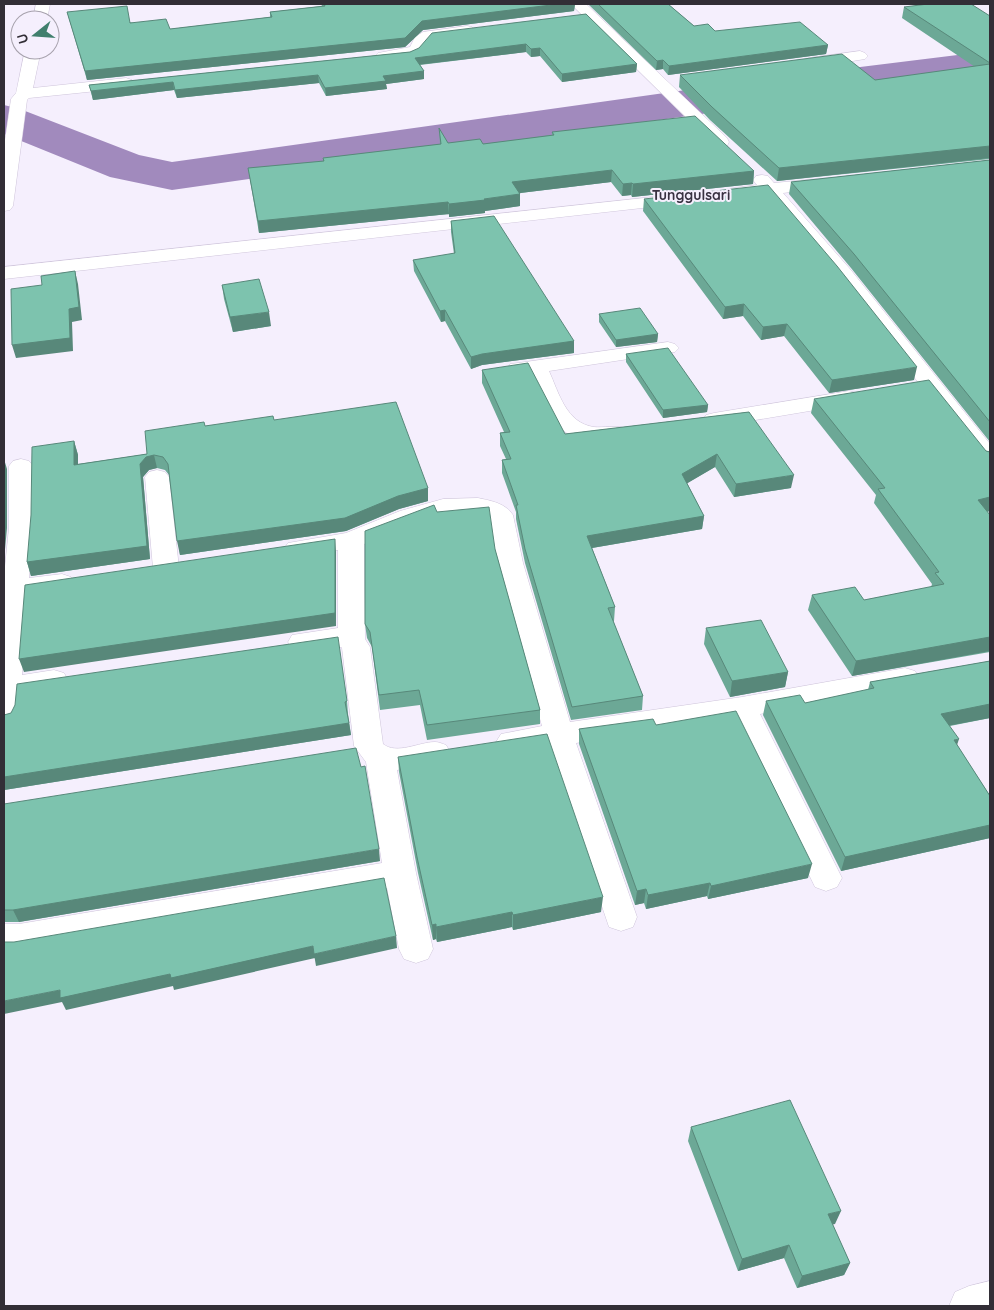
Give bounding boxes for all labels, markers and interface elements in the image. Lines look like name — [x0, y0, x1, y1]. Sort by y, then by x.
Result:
north arrow — [10, 10, 60, 60]
text: U — [13, 31, 33, 46]
district label: Tunggulsari — [652, 186, 730, 204]

